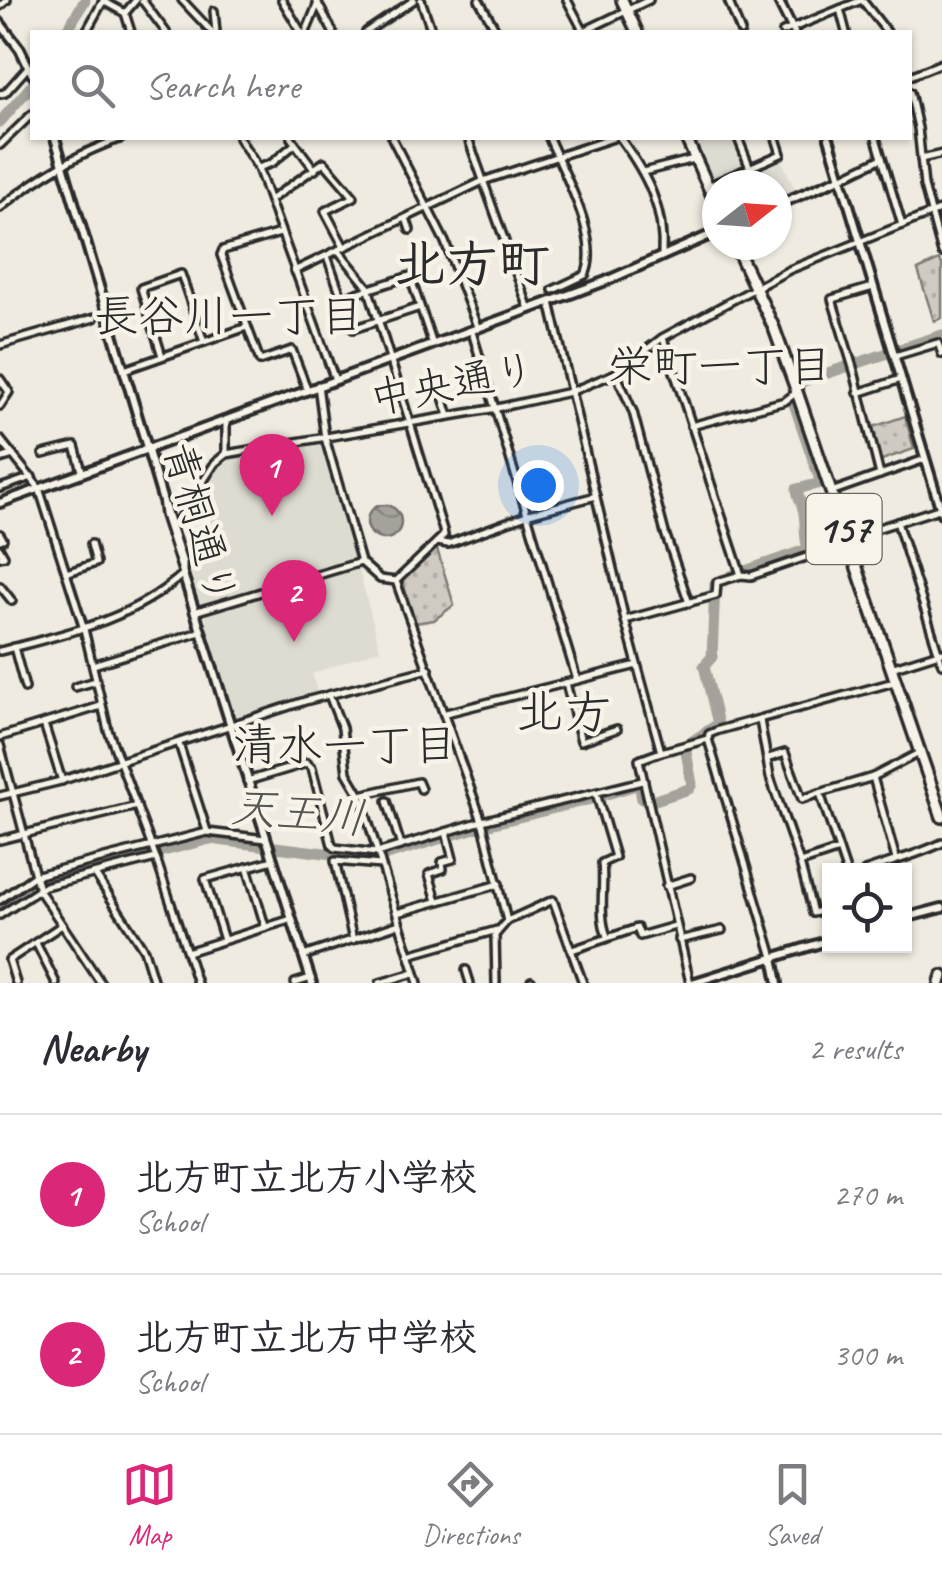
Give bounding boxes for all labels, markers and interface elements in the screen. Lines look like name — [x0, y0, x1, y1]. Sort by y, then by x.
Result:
search box — [30, 30, 912, 140]
icon: search — [65, 58, 120, 113]
text: Search here — [145, 62, 300, 109]
north arrow — [702, 170, 792, 260]
district label: 北方町 — [394, 231, 550, 297]
district label: 長谷川一丁目 — [94, 288, 364, 345]
district label: 栄町一丁目 — [607, 338, 833, 395]
street label: 中央通り — [365, 342, 541, 426]
pin: 1 — [240, 434, 304, 516]
street label: 青桐通り — [151, 436, 249, 612]
your location — [513, 460, 564, 511]
road number: 157 — [806, 494, 882, 564]
pin: 2 — [262, 560, 326, 642]
district label: 北方 — [516, 682, 612, 742]
district label: 清水一丁目 — [232, 717, 458, 774]
water label: 天王川 — [228, 779, 368, 847]
map controls — [822, 863, 912, 953]
button: locate — [822, 863, 912, 953]
text: Nearby — [40, 1022, 146, 1075]
text: 2 results — [808, 1028, 902, 1069]
text: 北方町立北方小学校 — [135, 1154, 477, 1201]
text: 1 — [65, 1174, 80, 1215]
text: 270 m — [833, 1174, 902, 1215]
text: School — [135, 1201, 204, 1242]
text: 北方町立北方中学校 — [135, 1314, 477, 1361]
text: 2 — [65, 1334, 80, 1375]
text: 300 m — [833, 1334, 902, 1375]
text: School — [135, 1361, 204, 1402]
tab: Map — [122, 1457, 177, 1552]
tab: Directions — [422, 1457, 520, 1552]
tab: Saved — [765, 1457, 820, 1552]

